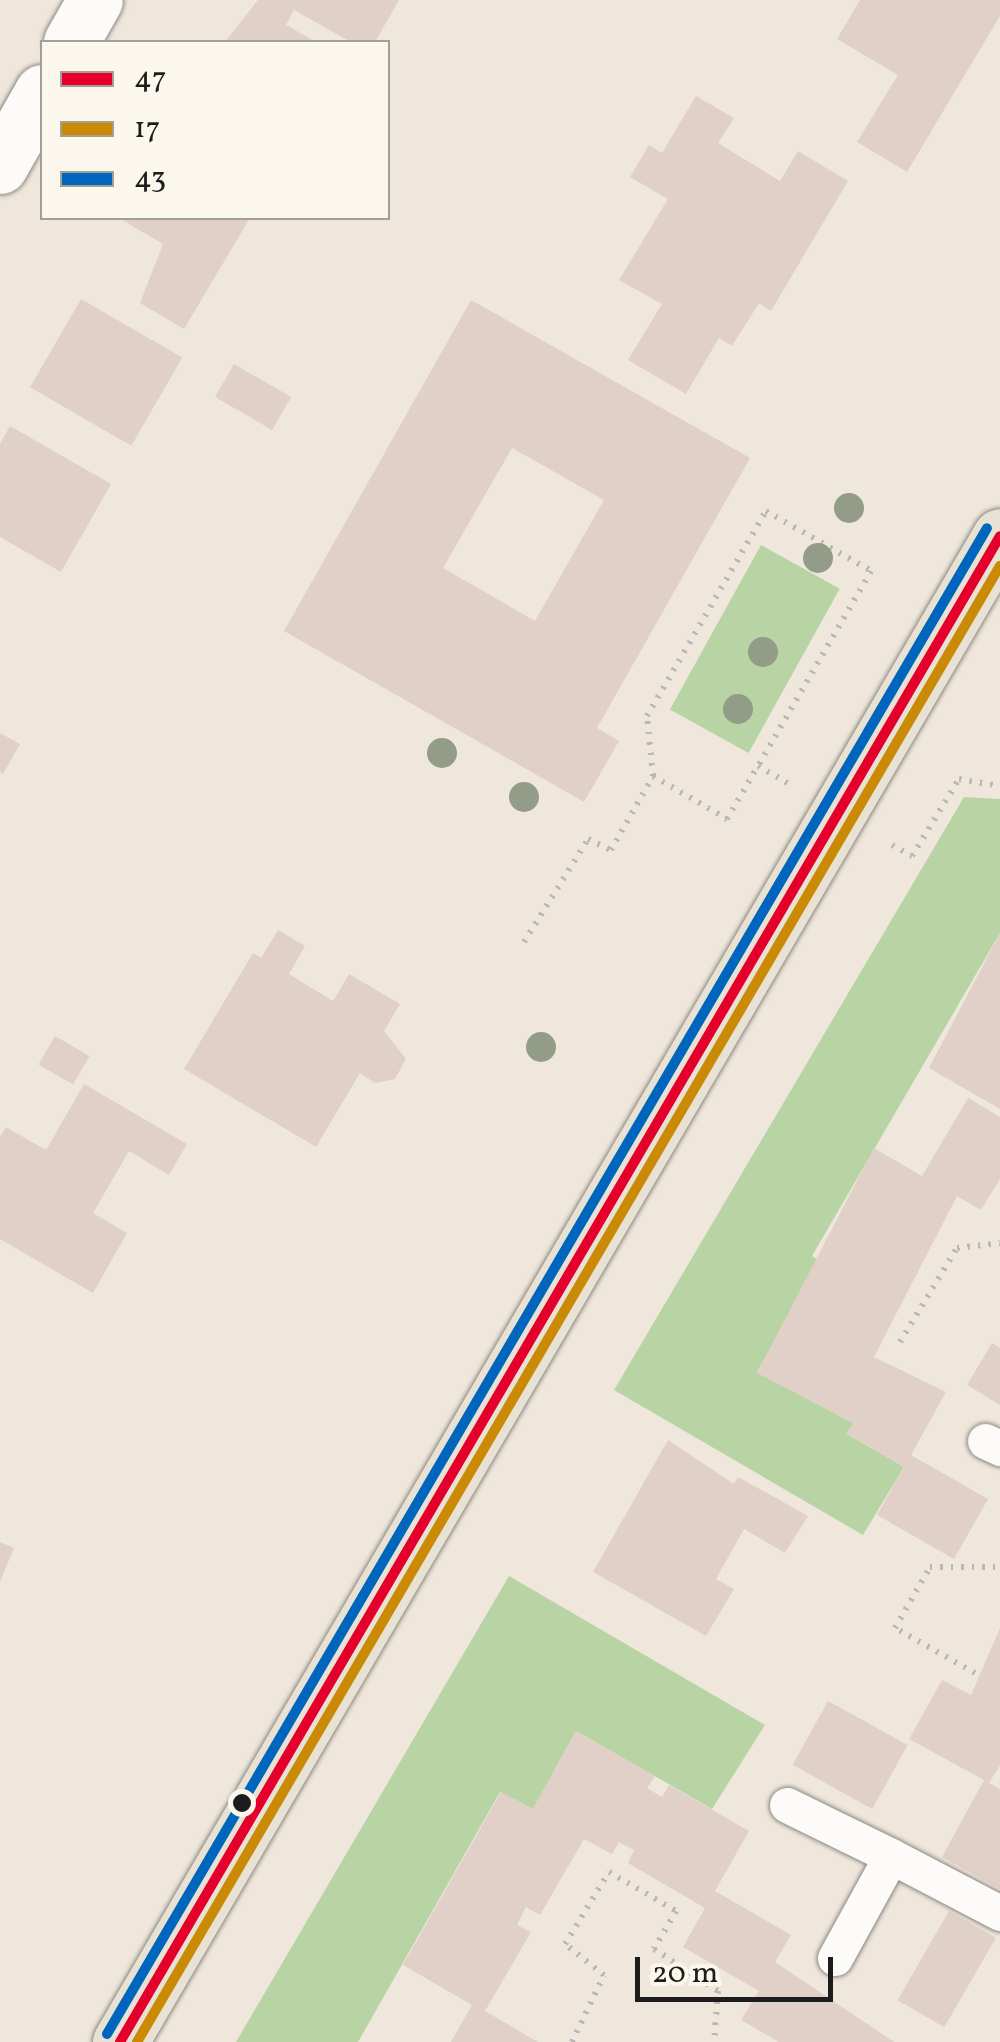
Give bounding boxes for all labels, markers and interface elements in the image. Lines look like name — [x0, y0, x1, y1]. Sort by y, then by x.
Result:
legend — [40, 40, 390, 220]
text: 47 — [134, 58, 166, 100]
text: 17 — [134, 108, 160, 150]
text: 43 — [134, 158, 166, 200]
unlabelled marker — [232, 1793, 252, 1813]
scale bar — [640, 1937, 838, 1999]
text: 20 m — [652, 1953, 718, 1995]

